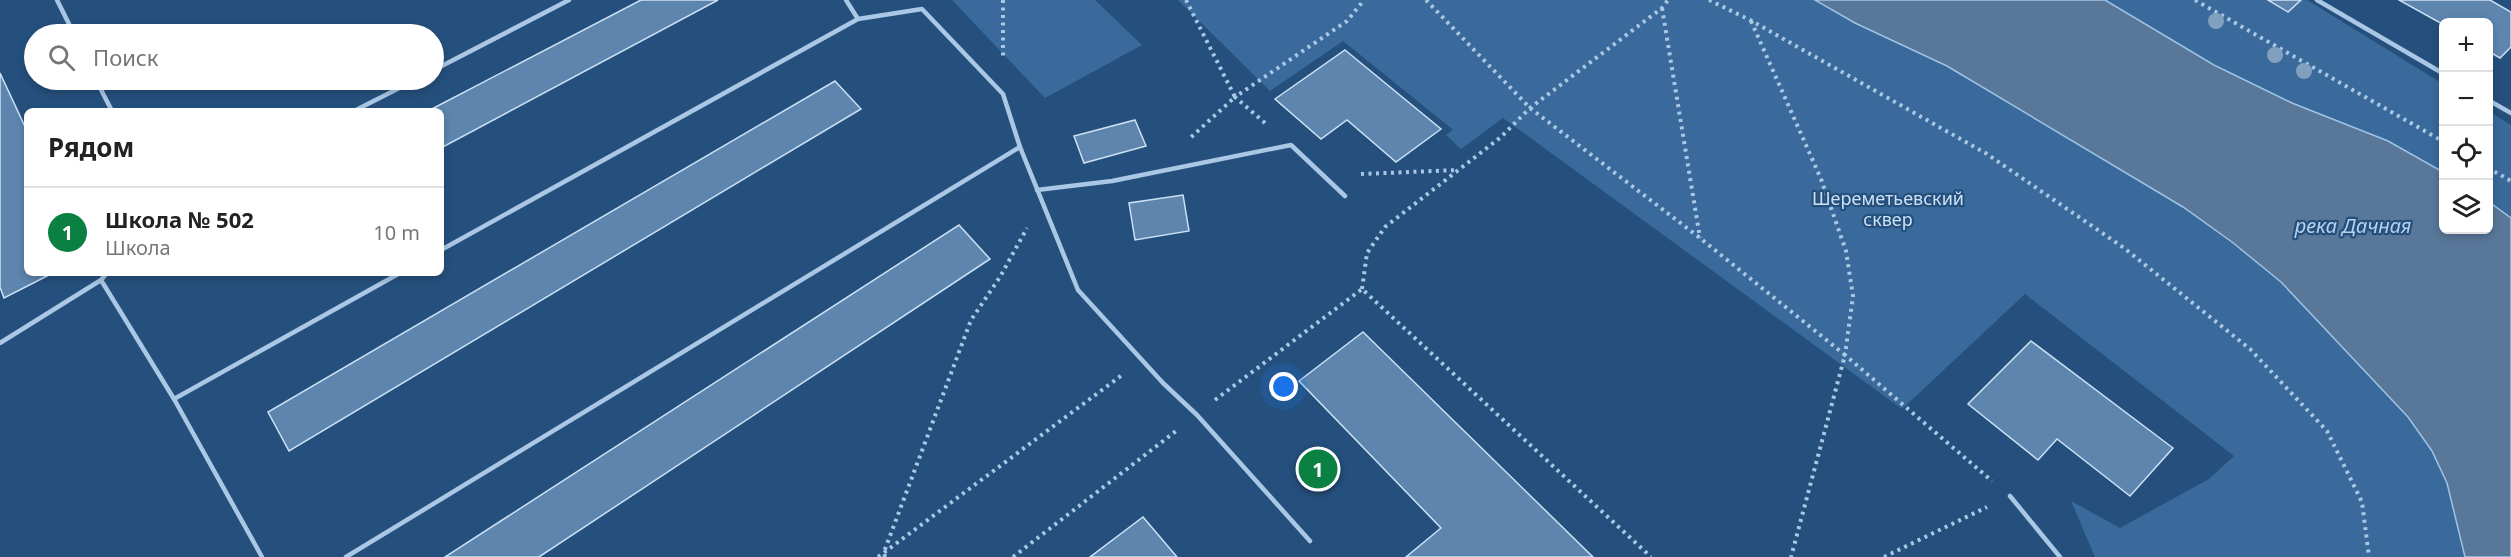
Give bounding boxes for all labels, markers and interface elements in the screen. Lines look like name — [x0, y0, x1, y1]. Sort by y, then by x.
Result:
map controls — [2439, 18, 2493, 234]
button: + — [2439, 18, 2493, 72]
search box — [24, 24, 444, 90]
icon: search — [45, 41, 78, 74]
text: Поиск — [93, 42, 158, 72]
button: − — [2439, 72, 2493, 126]
button: locate — [2439, 126, 2493, 180]
text: Рядом — [48, 129, 134, 165]
button: layers — [2439, 180, 2493, 234]
park label: Шереметьевский сквер — [1812, 186, 1964, 231]
text: Школа № 502 — [105, 204, 254, 234]
water label: река Дачная — [2294, 212, 2411, 239]
text: 1 — [62, 219, 73, 246]
text: 10 m — [373, 219, 420, 246]
text: Школа — [105, 234, 171, 261]
your location — [1269, 372, 1298, 401]
pin: 1 — [1298, 446, 1338, 492]

